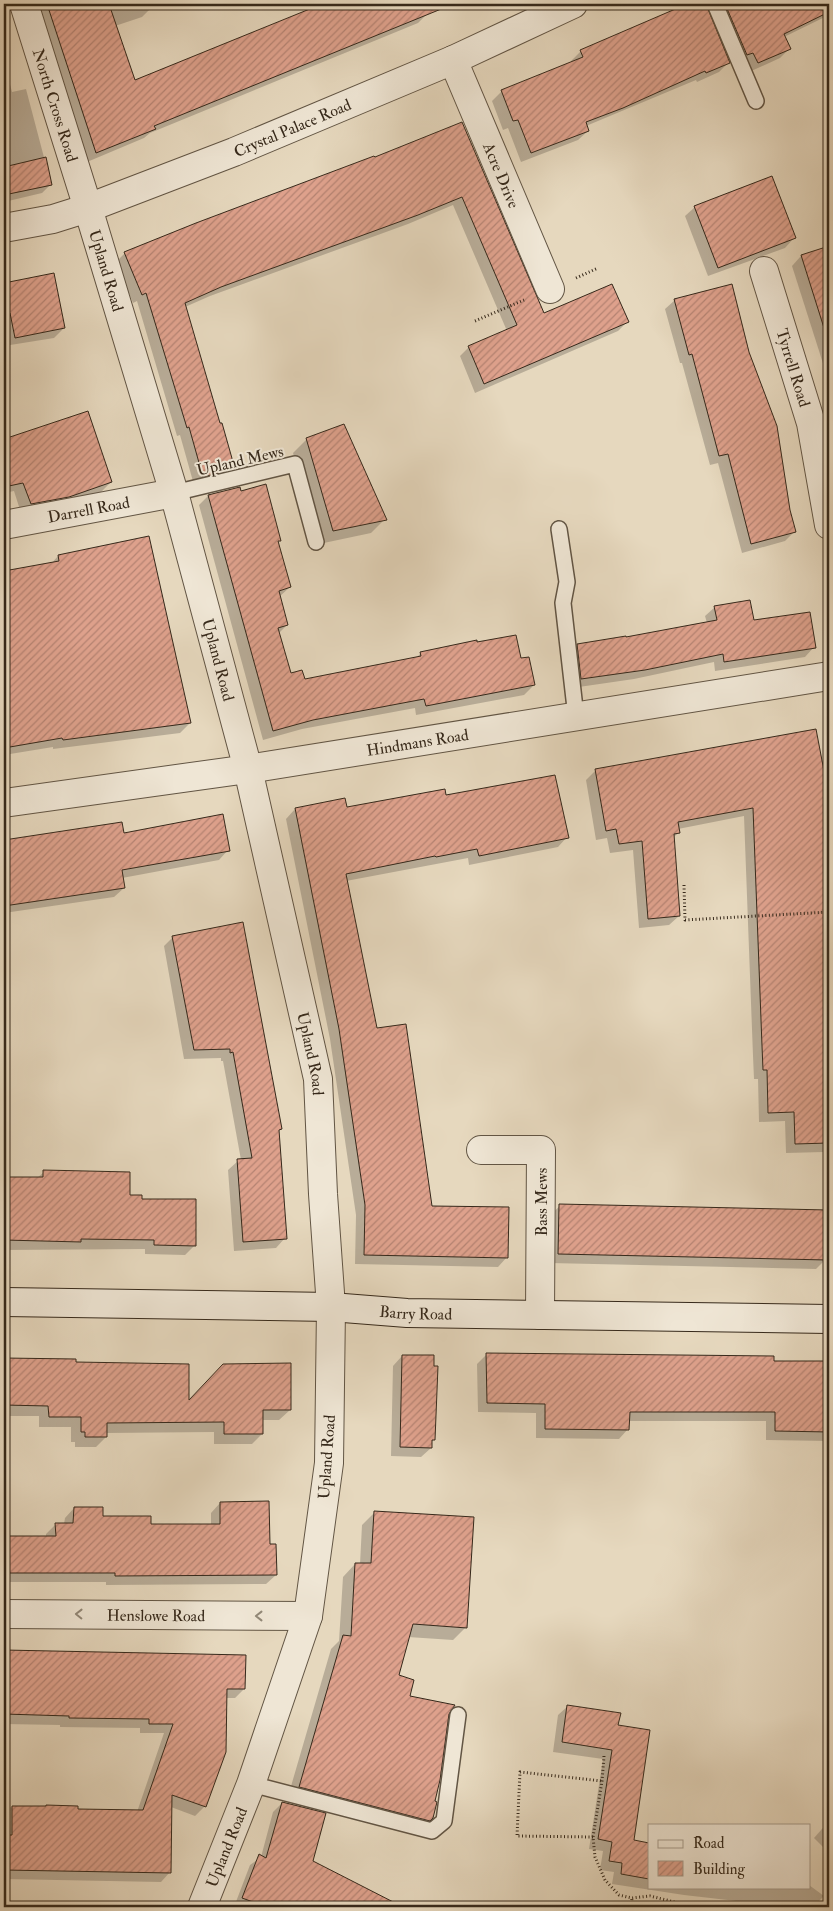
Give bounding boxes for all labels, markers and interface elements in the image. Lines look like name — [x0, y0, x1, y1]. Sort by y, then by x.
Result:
street label: North Cross Road — [28, 46, 82, 165]
street label: Crystal Palace Road — [231, 95, 354, 162]
street label: Acre Drive — [478, 139, 524, 212]
street label: Upland Road — [84, 227, 128, 314]
street label: Tyrrell Road — [771, 326, 814, 410]
street label: Upland Mews — [195, 441, 286, 482]
street label: Darrell Road — [46, 493, 132, 528]
street label: Upland Road — [197, 616, 238, 703]
street label: Hindmans Road — [365, 725, 470, 761]
street label: Upland Road — [292, 1010, 328, 1096]
street label: Bass Mews — [532, 1168, 552, 1236]
street label: Barry Road — [379, 1302, 452, 1325]
street label: Upland Road — [314, 1414, 341, 1500]
street label: Henslowe Road — [107, 1606, 205, 1626]
one-way arrow — [75, 1609, 83, 1619]
one-way arrow — [255, 1611, 263, 1621]
street label: Upland Road — [202, 1804, 253, 1891]
legend — [648, 1824, 810, 1888]
text: Road — [693, 1834, 725, 1853]
text: Building — [693, 1860, 745, 1879]

